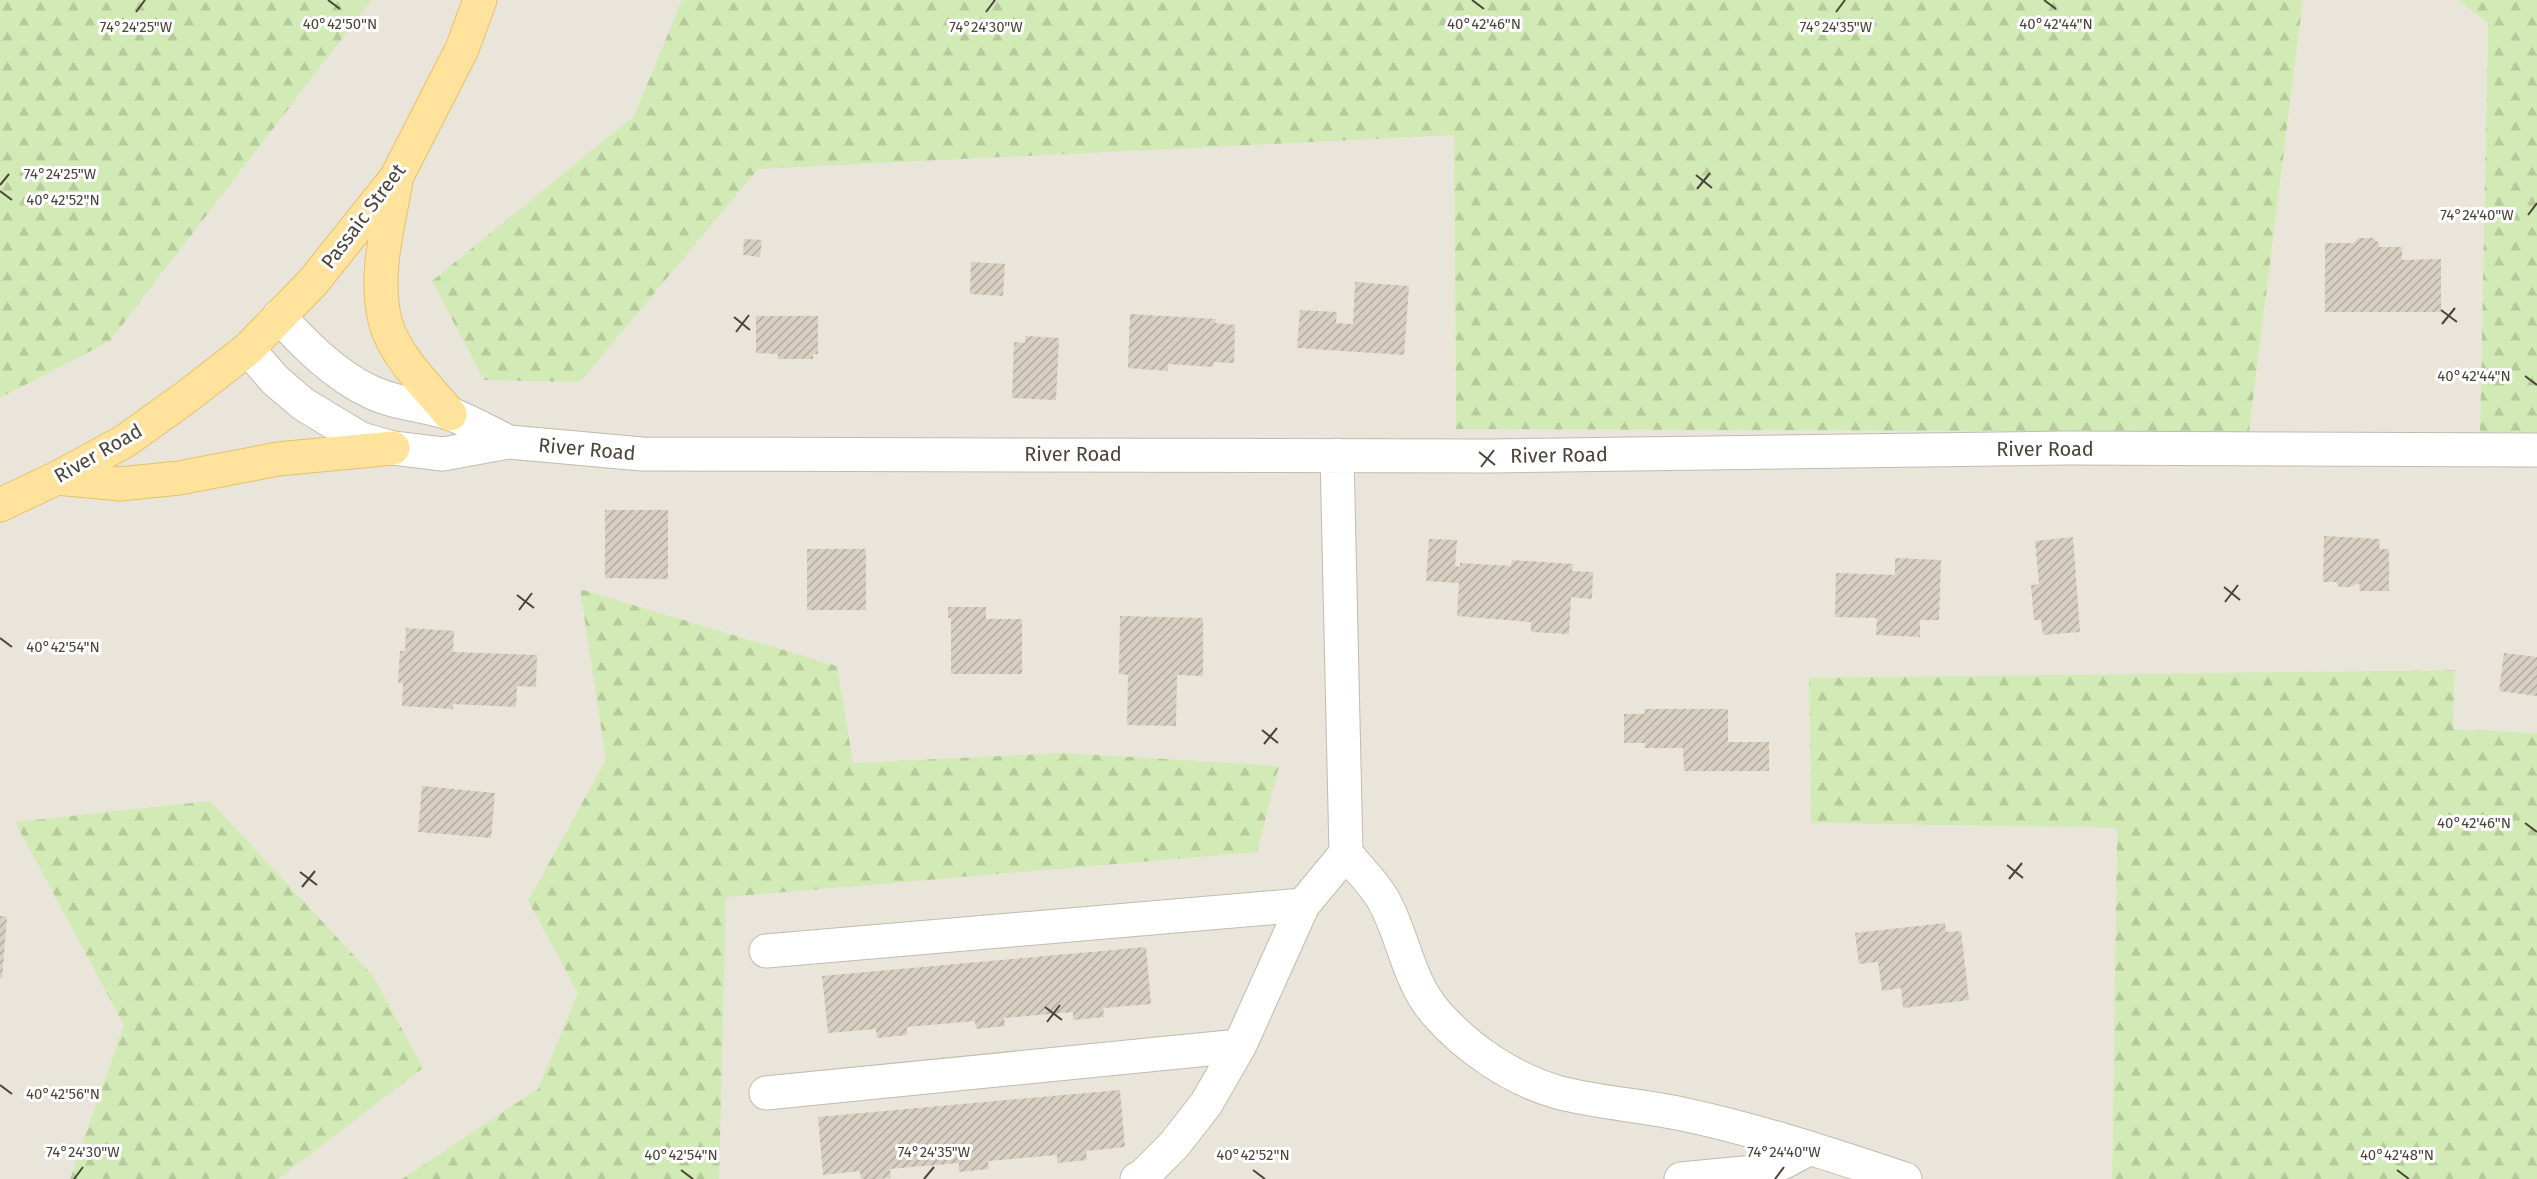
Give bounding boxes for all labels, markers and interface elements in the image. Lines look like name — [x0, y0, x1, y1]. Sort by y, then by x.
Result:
text: 40°42'50"N — [303, 15, 377, 33]
text: 40°42'46"N — [1447, 15, 1521, 33]
text: 40°42'44"N — [2019, 15, 2093, 33]
text: 74°24'25"W — [100, 18, 173, 36]
text: 74°24'30"W — [949, 18, 1023, 36]
text: 74°24'35"W — [1800, 18, 1873, 36]
street label: Passaic Street — [316, 158, 411, 273]
text: 74°24'25"W — [24, 165, 97, 183]
text: 40°42'52"N — [26, 191, 100, 209]
text: 74°24'40"W — [2440, 206, 2514, 224]
text: 40°42'44"N — [2437, 367, 2511, 385]
street label: River Road — [50, 418, 146, 488]
street label: River Road — [537, 433, 637, 465]
street label: River Road — [1996, 437, 2094, 461]
street label: River Road — [1024, 442, 1122, 466]
street label: River Road — [1510, 442, 1608, 468]
text: 40°42'54"N — [26, 638, 100, 656]
text: 40°42'46"N — [2437, 814, 2511, 832]
text: 40°42'56"N — [26, 1085, 100, 1103]
text: 74°24'30"W — [46, 1143, 120, 1161]
text: 74°24'35"W — [898, 1143, 971, 1161]
text: 74°24'40"W — [1747, 1143, 1821, 1161]
text: 40°42'54"N — [644, 1146, 718, 1164]
text: 40°42'52"N — [1216, 1146, 1290, 1164]
text: 40°42'48"N — [2360, 1146, 2434, 1164]

